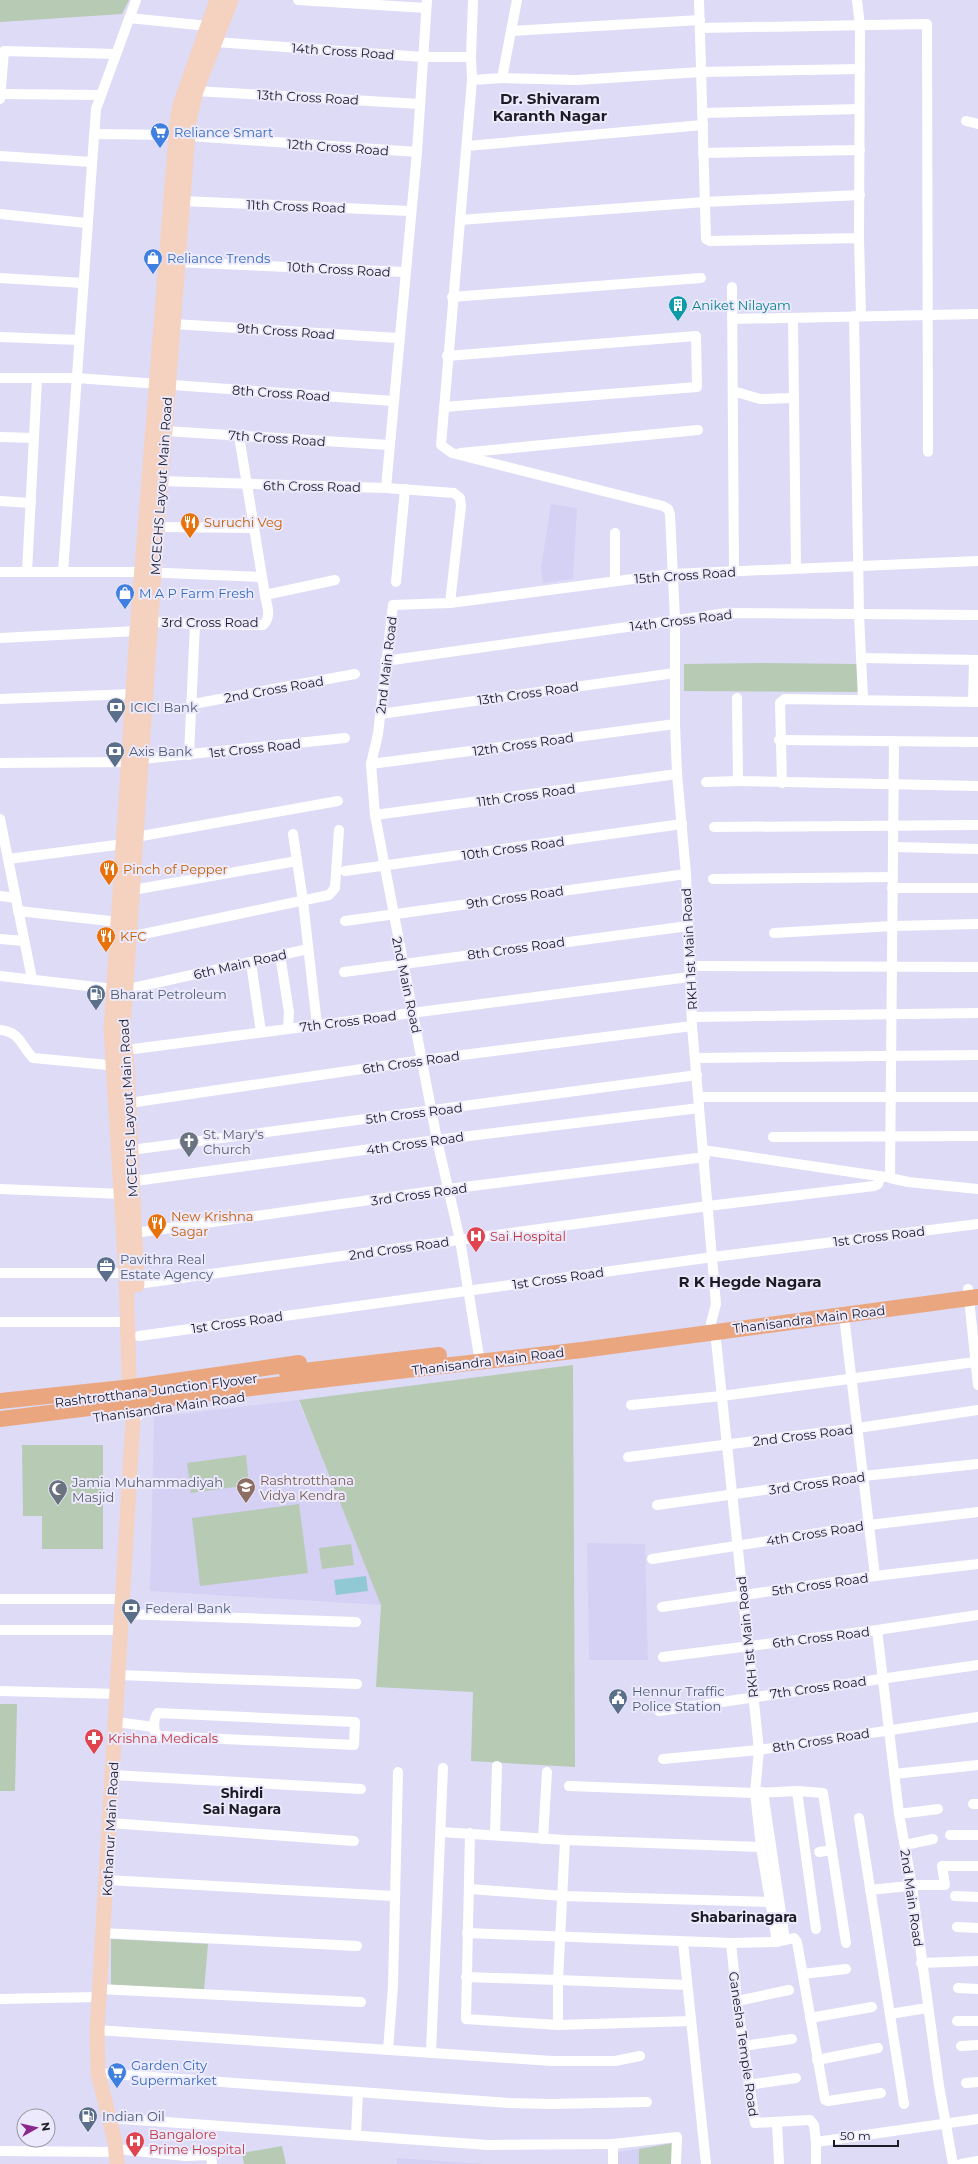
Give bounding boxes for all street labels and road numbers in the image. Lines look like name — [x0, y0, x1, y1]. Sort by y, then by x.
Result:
street label: 14th Cross Road — [291, 39, 395, 63]
street label: 13th Cross Road — [257, 86, 359, 108]
street label: 12th Cross Road — [287, 135, 389, 159]
street label: 11th Cross Road — [246, 196, 346, 216]
street label: 10th Cross Road — [287, 258, 391, 280]
street label: 9th Cross Road — [237, 320, 335, 342]
street label: 8th Cross Road — [231, 382, 331, 404]
street label: MCECHS Layout Main Road — [147, 396, 175, 576]
street label: 7th Cross Road — [228, 427, 326, 449]
street label: 6th Cross Road — [263, 477, 361, 495]
street label: 15th Cross Road — [634, 563, 736, 587]
street label: 14th Cross Road — [629, 606, 733, 634]
street label: 3rd Cross Road — [161, 614, 259, 630]
street label: 2nd Main Road — [372, 615, 400, 715]
street label: 2nd Cross Road — [223, 672, 325, 706]
street label: 13th Cross Road — [476, 678, 580, 708]
street label: 12th Cross Road — [471, 729, 575, 759]
street label: 1st Cross Road — [208, 735, 302, 761]
street label: 11th Cross Road — [476, 780, 576, 810]
street label: 10th Cross Road — [461, 833, 565, 863]
street label: 9th Cross Road — [465, 882, 565, 912]
street label: RKH 1st Main Road — [678, 888, 700, 1010]
street label: 8th Cross Road — [466, 933, 566, 963]
street label: 2nd Main Road — [389, 935, 425, 1035]
street label: 6th Main Road — [192, 946, 288, 982]
street label: 7th Cross Road — [299, 1007, 397, 1035]
street label: MCECHS Layout Main Road — [115, 1018, 141, 1198]
street label: 6th Cross Road — [361, 1047, 461, 1077]
street label: 5th Cross Road — [365, 1099, 463, 1127]
street label: 4th Cross Road — [365, 1128, 465, 1158]
street label: 3rd Cross Road — [370, 1179, 468, 1209]
street label: 1st Cross Road — [832, 1222, 926, 1250]
street label: 2nd Cross Road — [348, 1233, 450, 1263]
street label: 1st Cross Road — [511, 1264, 605, 1292]
street label: Thanisandra Main Road — [732, 1302, 886, 1336]
street label: 1st Cross Road — [190, 1308, 284, 1336]
street label: Thanisandra Main Road — [411, 1344, 565, 1378]
street label: Rashtrotthana Junction Flyover — [54, 1370, 258, 1410]
street label: Thanisandra Main Road — [92, 1388, 246, 1426]
street label: 2nd Cross Road — [752, 1421, 854, 1449]
street label: 3rd Cross Road — [768, 1468, 866, 1498]
street label: 4th Cross Road — [765, 1517, 865, 1549]
street label: 5th Cross Road — [771, 1569, 869, 1599]
street label: RKH 1st Main Road — [733, 1575, 761, 1699]
street label: 6th Cross Road — [771, 1623, 871, 1651]
street label: 7th Cross Road — [769, 1672, 867, 1702]
street label: 8th Cross Road — [771, 1724, 871, 1756]
street label: Kothanur Main Road — [98, 1761, 122, 1897]
street label: 2nd Main Road — [897, 1848, 927, 1948]
street label: Ganesha Temple Road — [726, 1970, 762, 2118]

